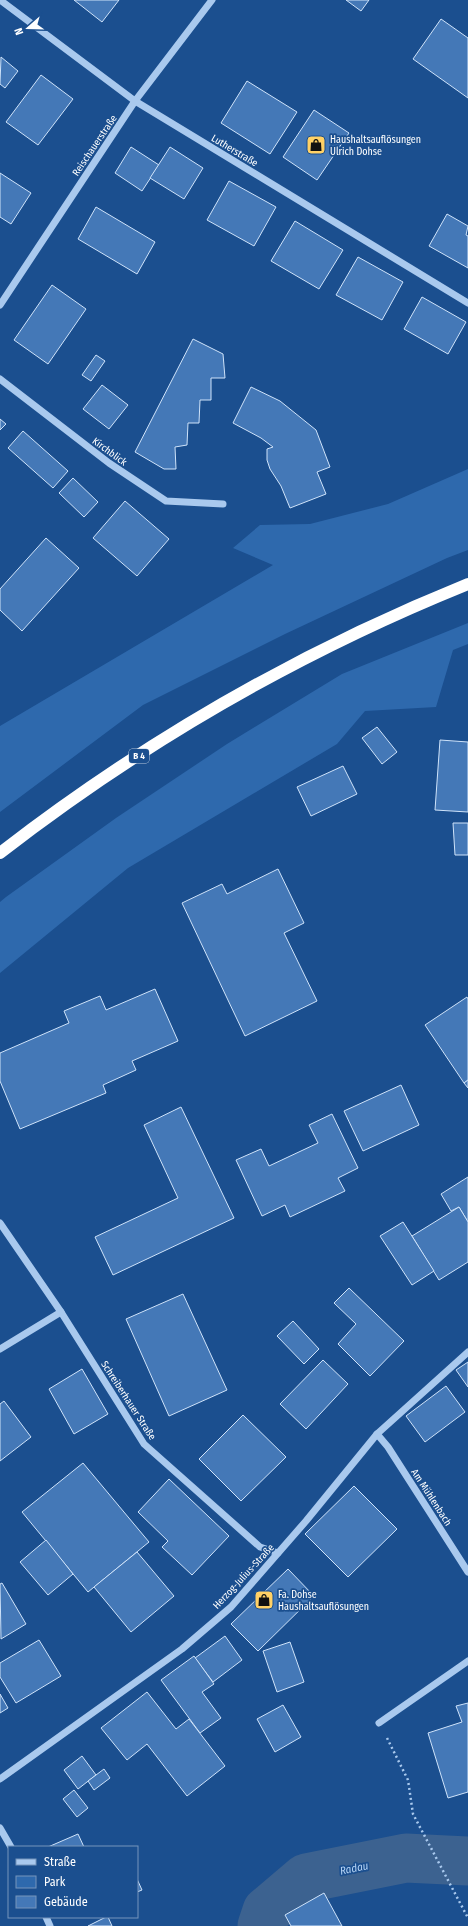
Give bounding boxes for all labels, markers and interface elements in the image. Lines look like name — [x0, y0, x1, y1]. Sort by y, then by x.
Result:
north arrow — [8, 8, 48, 48]
text: N — [12, 26, 26, 37]
street label: Reischauerstraße — [70, 113, 120, 178]
street label: Lutherstraße — [209, 132, 260, 169]
shop icon: Haushaltsauflösungen Ulrich Dohse — [305, 134, 327, 156]
place label: Haushaltsauflösungen Ulrich Dohse — [330, 134, 421, 158]
street label: Kirchblick — [90, 435, 129, 469]
road number: B 4 — [129, 749, 149, 763]
street label: Schreiberhauer Straße — [98, 1359, 158, 1442]
street label: Am Mühlenbach — [408, 1467, 454, 1528]
street label: Herzog-Julius-Straße — [211, 1542, 277, 1612]
shop icon: Fa. Dohse Haushaltsauflösungen — [253, 1589, 275, 1611]
place label: Fa. Dohse Haushaltsauflösungen — [278, 1589, 369, 1613]
legend — [8, 1846, 138, 1918]
text: Straße — [44, 1855, 76, 1869]
water label: Radau — [339, 1859, 370, 1878]
text: Park — [44, 1875, 66, 1889]
text: Gebäude — [44, 1895, 88, 1909]

